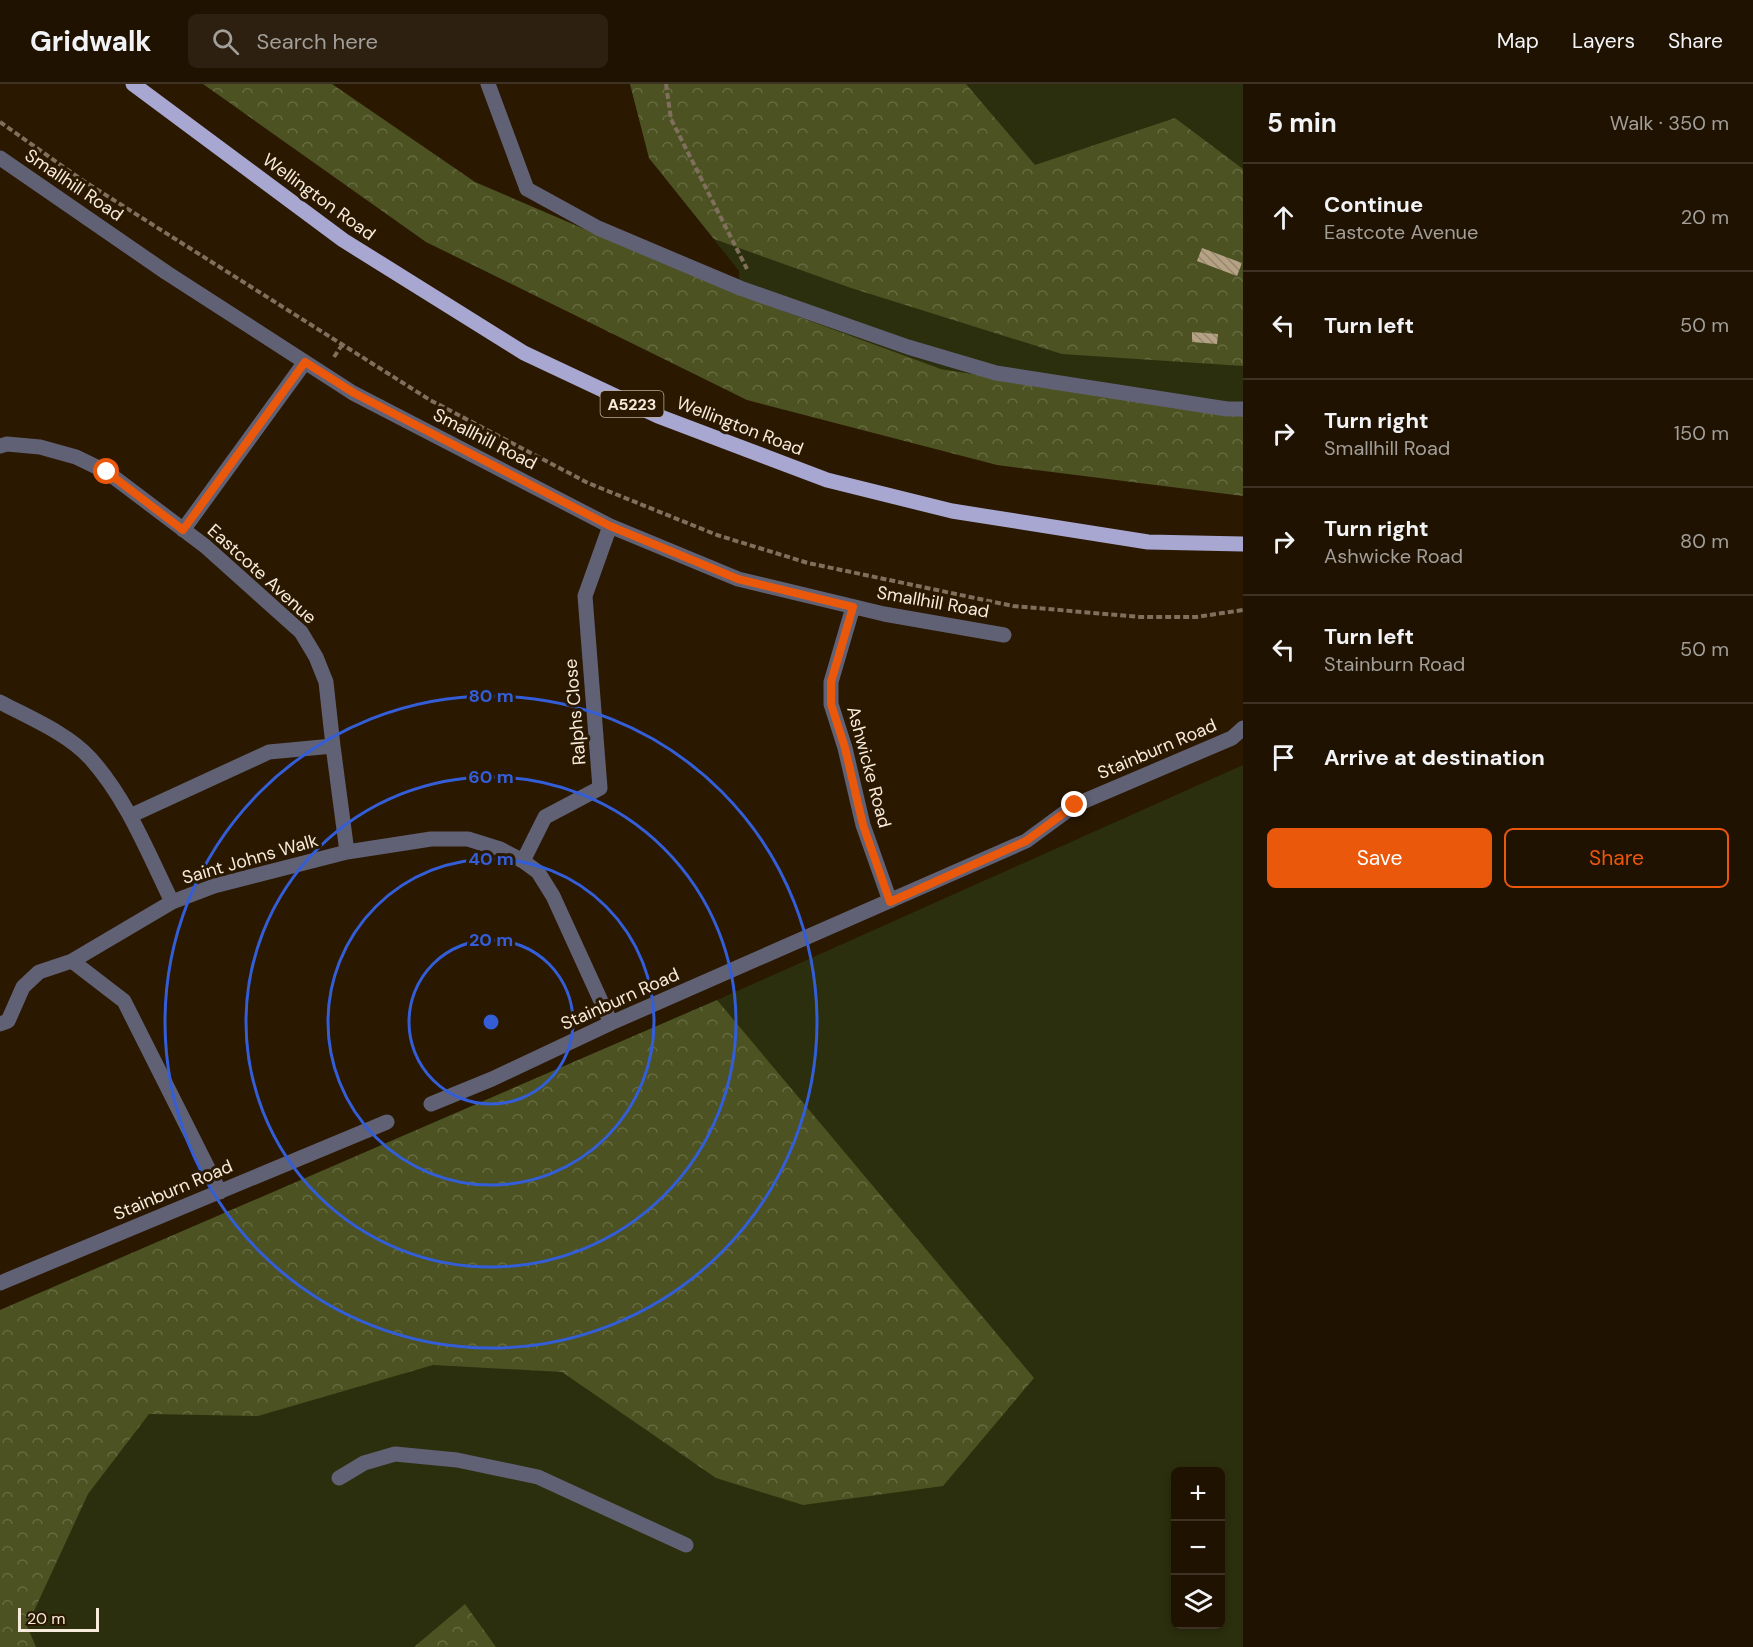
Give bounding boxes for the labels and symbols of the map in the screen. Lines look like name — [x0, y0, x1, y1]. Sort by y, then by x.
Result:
street label: Smallhill Road — [20, 143, 128, 227]
street label: Wellington Road — [258, 148, 380, 246]
road number: A5223 — [600, 391, 664, 417]
street label: Wellington Road — [673, 391, 807, 461]
street label: Smallhill Road — [429, 403, 541, 475]
route start — [93, 458, 119, 484]
street label: Eastcote Avenue — [202, 519, 322, 629]
street label: Smallhill Road — [875, 580, 991, 624]
street label: Ralphs Close — [558, 658, 592, 766]
text: 80 m — [468, 684, 514, 708]
street label: Ashwicke Road — [841, 704, 897, 830]
street label: Stainburn Road — [1094, 713, 1220, 785]
text: 60 m — [468, 765, 514, 789]
route end — [1061, 791, 1087, 817]
street label: Saint Johns Walk — [179, 828, 321, 890]
text: 40 m — [468, 847, 514, 871]
text: 20 m — [469, 928, 513, 952]
street label: Stainburn Road — [557, 962, 683, 1036]
centre of rings — [481, 1012, 501, 1032]
street label: Stainburn Road — [110, 1154, 236, 1226]
scale bar — [18, 1605, 99, 1632]

